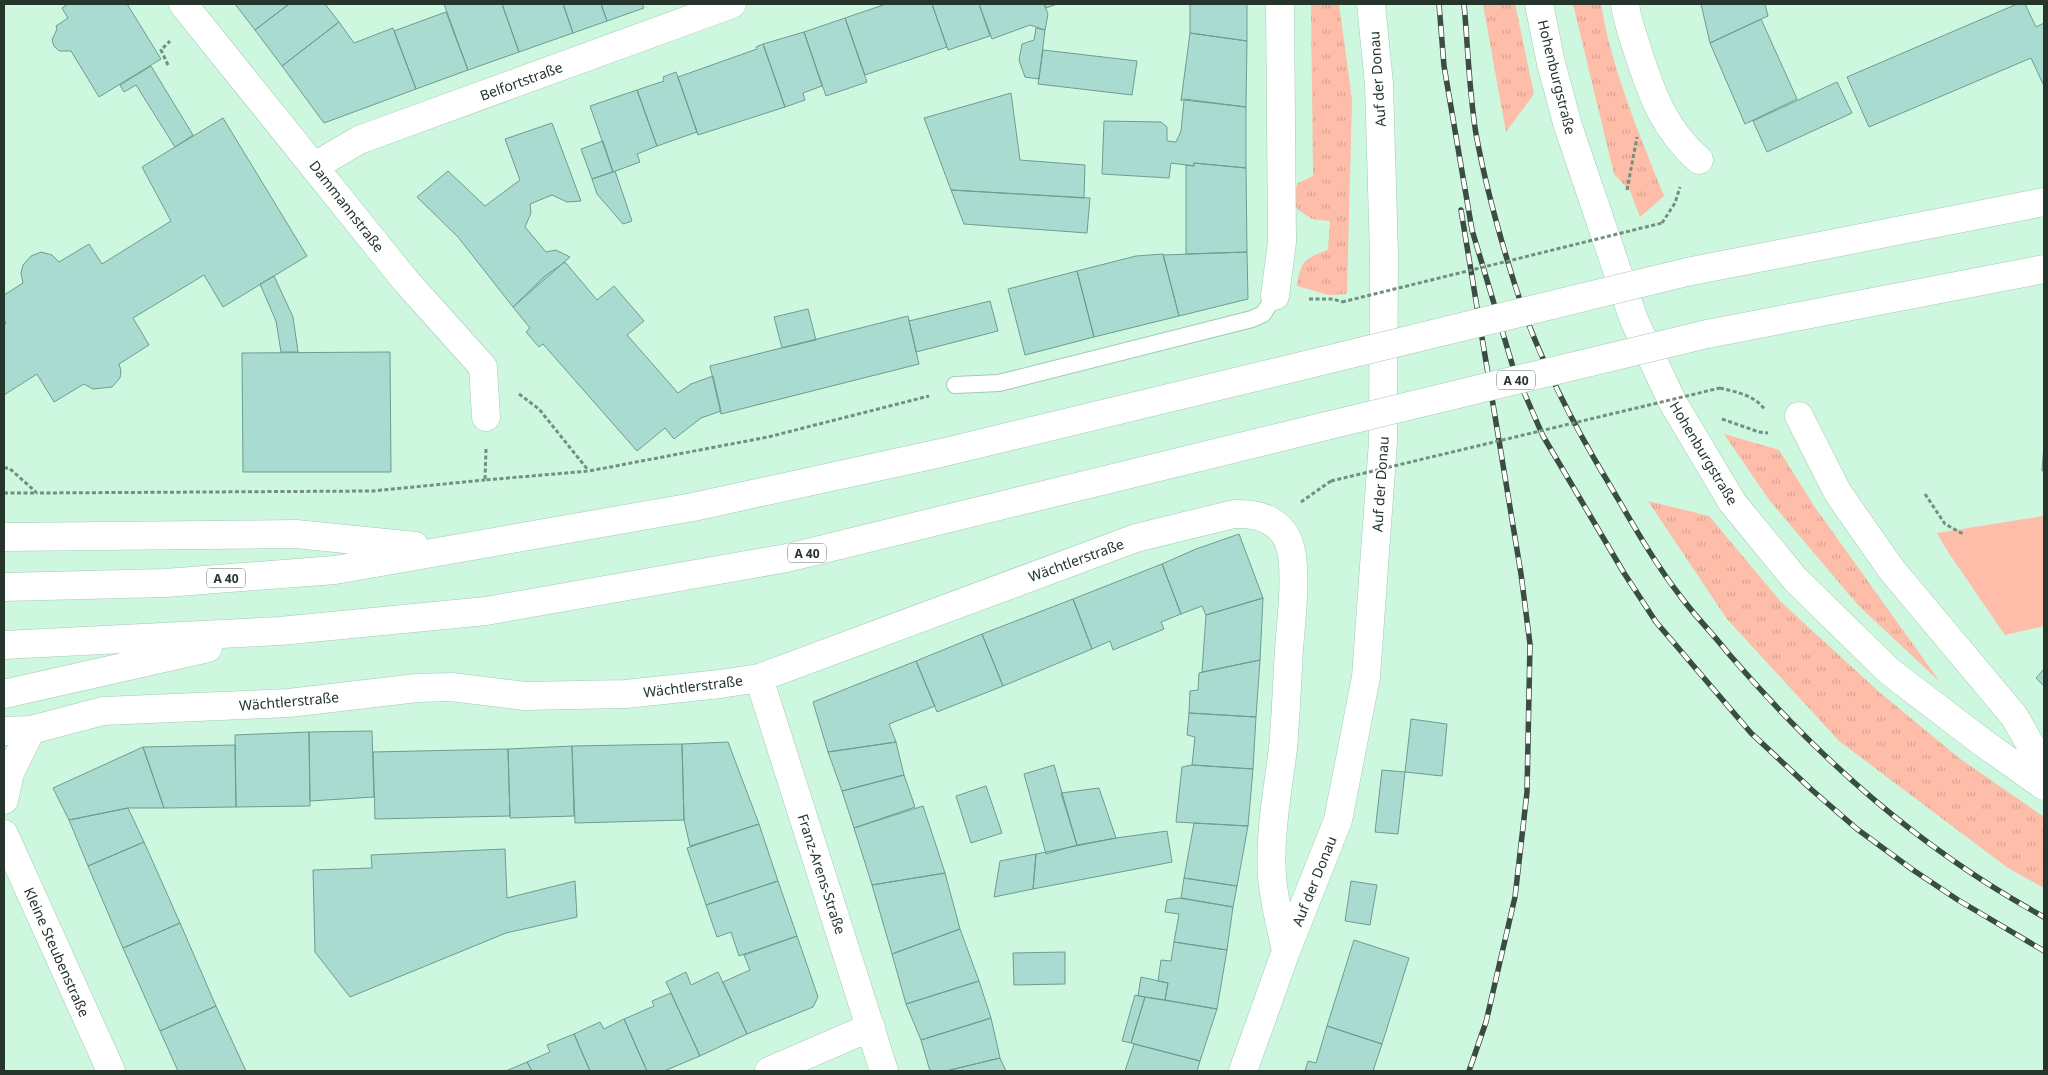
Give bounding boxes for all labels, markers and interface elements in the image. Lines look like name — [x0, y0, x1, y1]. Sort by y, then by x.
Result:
street label: Hohenburgstraße — [1534, 18, 1580, 136]
street label: Auf der Donau — [1364, 31, 1390, 127]
street label: Belfortstraße — [477, 57, 565, 105]
street label: Dammannstraße — [305, 156, 389, 256]
road number: A 40 — [1497, 370, 1535, 390]
street label: Hohenburgstraße — [1666, 398, 1742, 508]
street label: Auf der Donau — [1367, 436, 1393, 532]
street label: Wächtlerstraße — [1026, 534, 1126, 586]
road number: A 40 — [788, 544, 826, 562]
road number: A 40 — [207, 568, 245, 588]
street label: Wächtlerstraße — [642, 670, 744, 702]
street label: Wächtlerstraße — [238, 687, 340, 715]
street label: Franz-Arens-Straße — [794, 811, 850, 937]
street label: Auf der Donau — [1287, 833, 1341, 929]
street label: Kleine Steubenstraße — [20, 884, 94, 1020]

